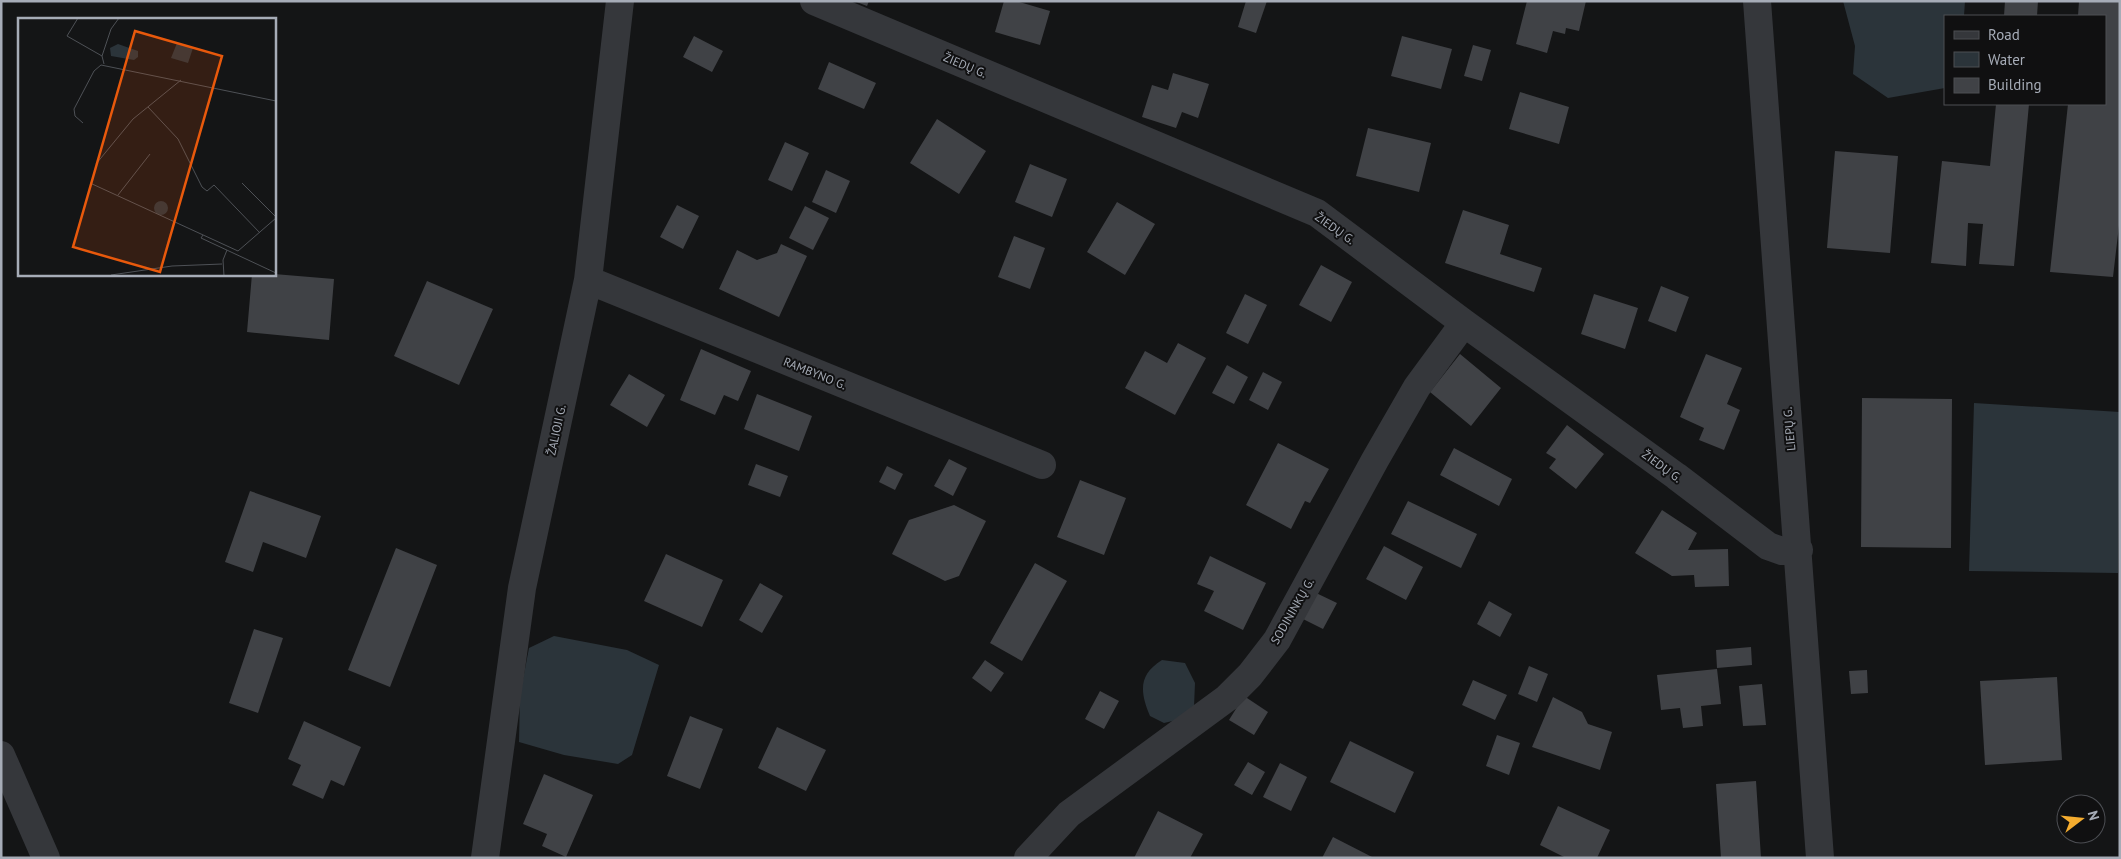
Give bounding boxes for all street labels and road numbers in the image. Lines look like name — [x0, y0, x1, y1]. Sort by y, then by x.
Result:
street label: ŽIEDŲ G. — [941, 49, 989, 81]
street label: ŽIEDŲ G. — [1312, 209, 1358, 247]
street label: RAMBYNO G. — [781, 354, 849, 392]
street label: ŽALIOJI G. — [543, 403, 569, 457]
street label: LIEPŲ G. — [1780, 407, 1798, 451]
street label: ŽIEDŲ G. — [1639, 447, 1685, 485]
street label: SODININKŲ G. — [1267, 575, 1317, 647]

